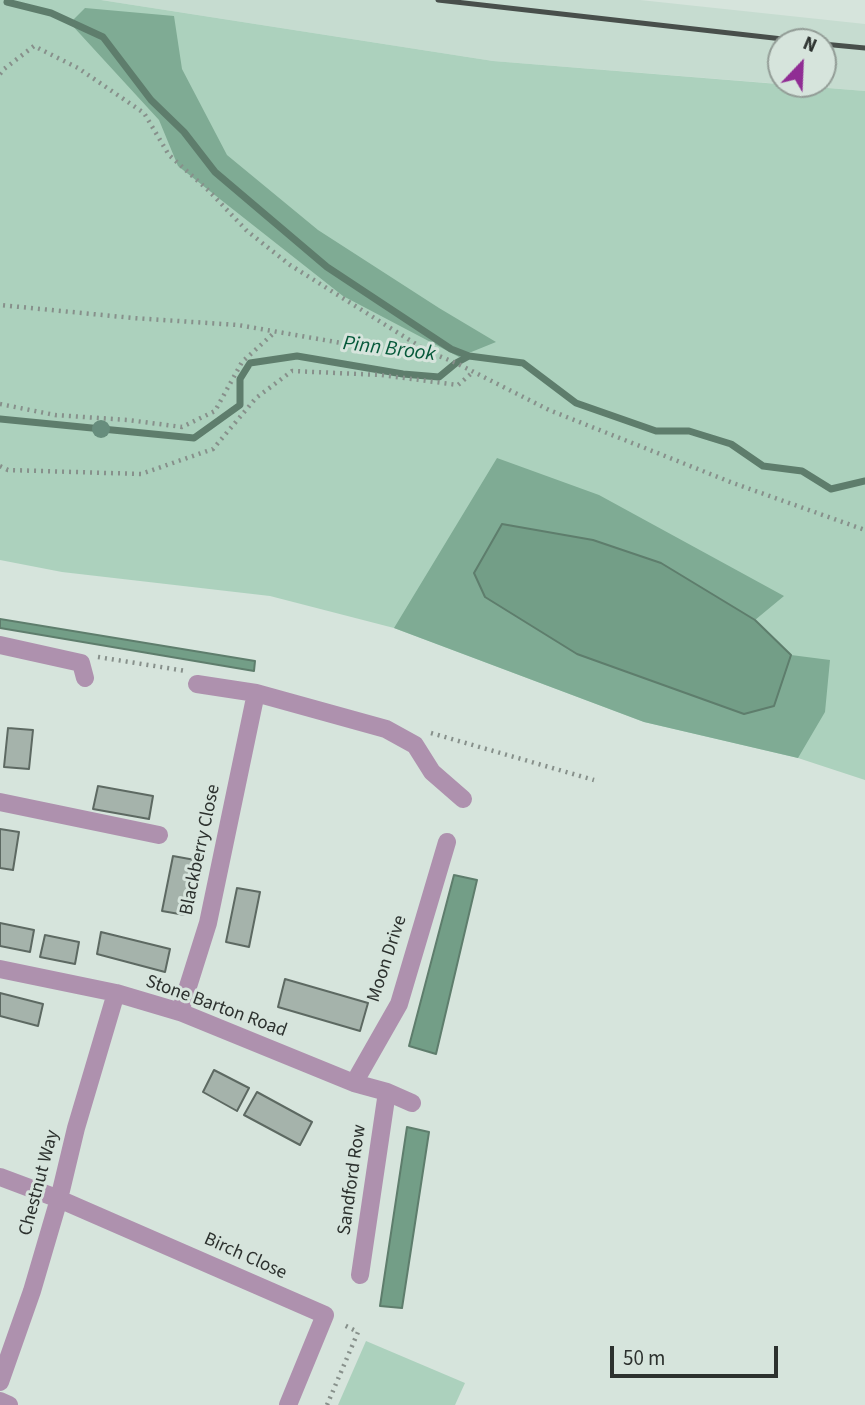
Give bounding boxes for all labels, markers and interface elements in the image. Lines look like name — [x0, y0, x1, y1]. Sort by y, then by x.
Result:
north arrow — [767, 28, 837, 98]
text: N — [799, 30, 821, 60]
water label: Pinn Brook — [341, 332, 437, 368]
street label: Blackberry Close — [176, 782, 226, 918]
street label: Moon Drive — [363, 913, 413, 1005]
street label: Stone Barton Road — [142, 971, 290, 1043]
street label: Sandford Row — [334, 1123, 372, 1237]
street label: Chestnut Way — [15, 1128, 65, 1238]
street label: Birch Close — [200, 1229, 290, 1285]
scale bar — [613, 1332, 781, 1376]
text: 50 m — [623, 1343, 665, 1373]

